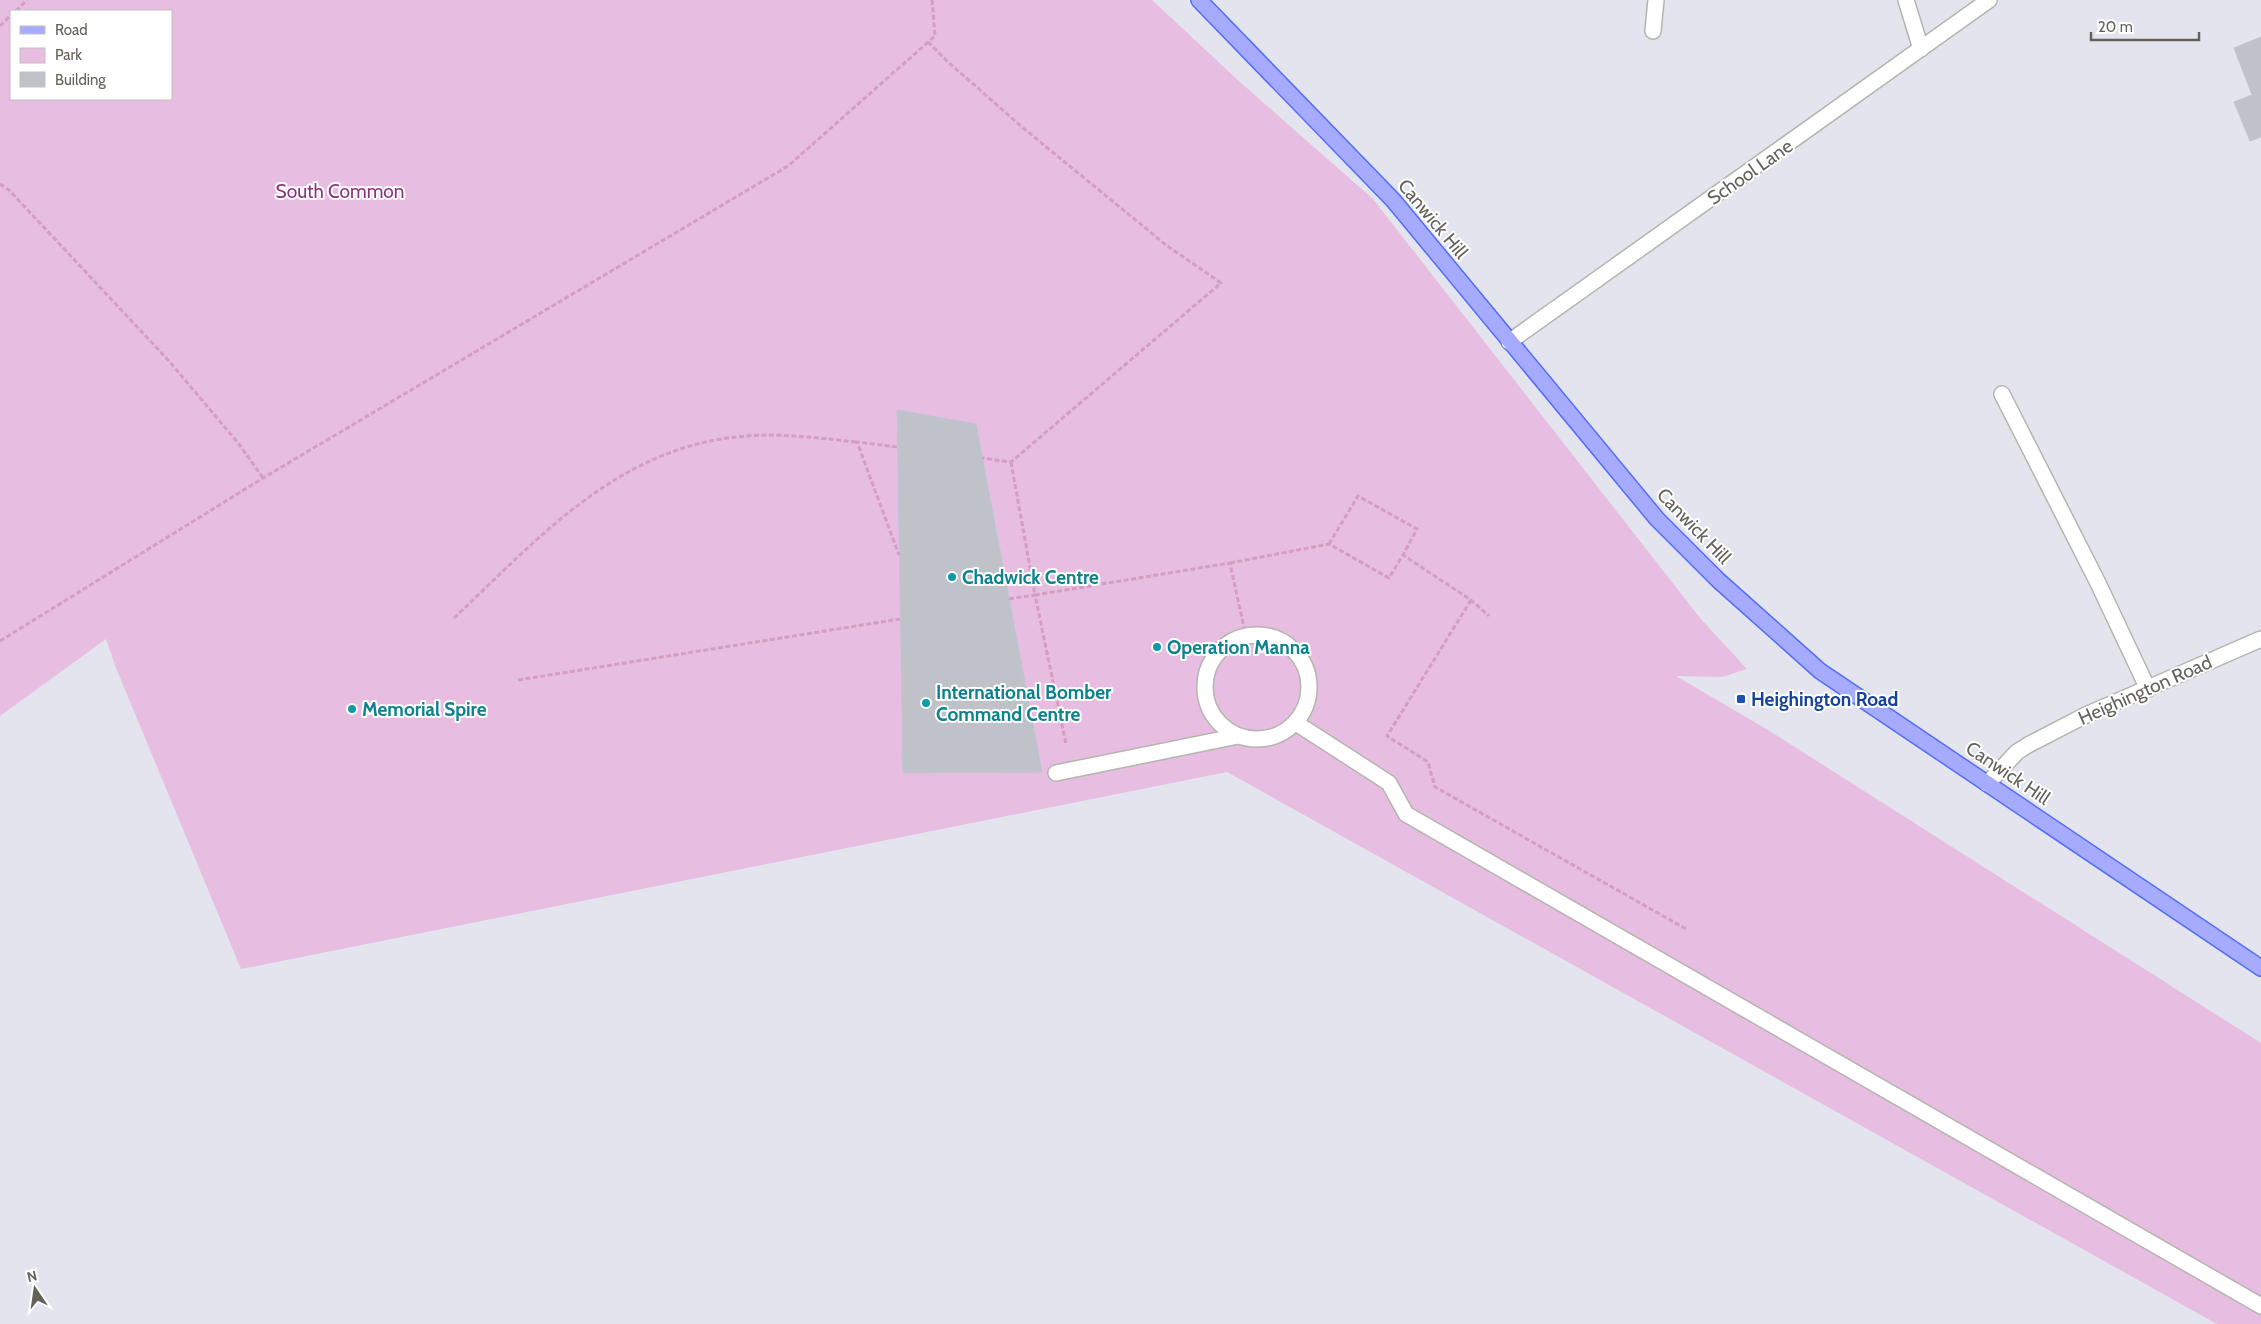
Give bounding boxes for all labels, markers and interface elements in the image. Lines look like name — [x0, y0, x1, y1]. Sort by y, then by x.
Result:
legend — [10, 10, 172, 100]
scale bar — [2091, 10, 2198, 42]
text: 20 m — [2098, 18, 2133, 36]
text: Road — [55, 21, 88, 39]
text: Park — [55, 46, 82, 64]
text: Building — [55, 71, 106, 89]
street label: School Lane — [1703, 134, 1797, 210]
street label: Canwick Hill — [1393, 175, 1473, 264]
park label: South Common — [276, 180, 404, 203]
street label: Canwick Hill — [1652, 483, 1736, 569]
place label: Chadwick Centre — [962, 566, 1099, 589]
marker: Chadwick Centre — [946, 571, 958, 583]
place label: Operation Manna — [1167, 636, 1310, 659]
marker: Operation Manna — [1151, 641, 1163, 653]
street label: Heighington Road — [2075, 650, 2215, 730]
place label: International Bomber Command Centre — [936, 681, 1112, 726]
place label: Heighington Road — [1751, 688, 1898, 711]
marker: Heighington Road — [1735, 693, 1747, 705]
marker: International Bomber Command Centre — [920, 697, 932, 709]
place label: Memorial Spire — [362, 698, 487, 721]
marker: Memorial Spire — [346, 703, 358, 715]
street label: Canwick Hill — [1961, 736, 2055, 810]
north arrow — [10, 1264, 60, 1314]
text: N — [25, 1266, 39, 1286]

